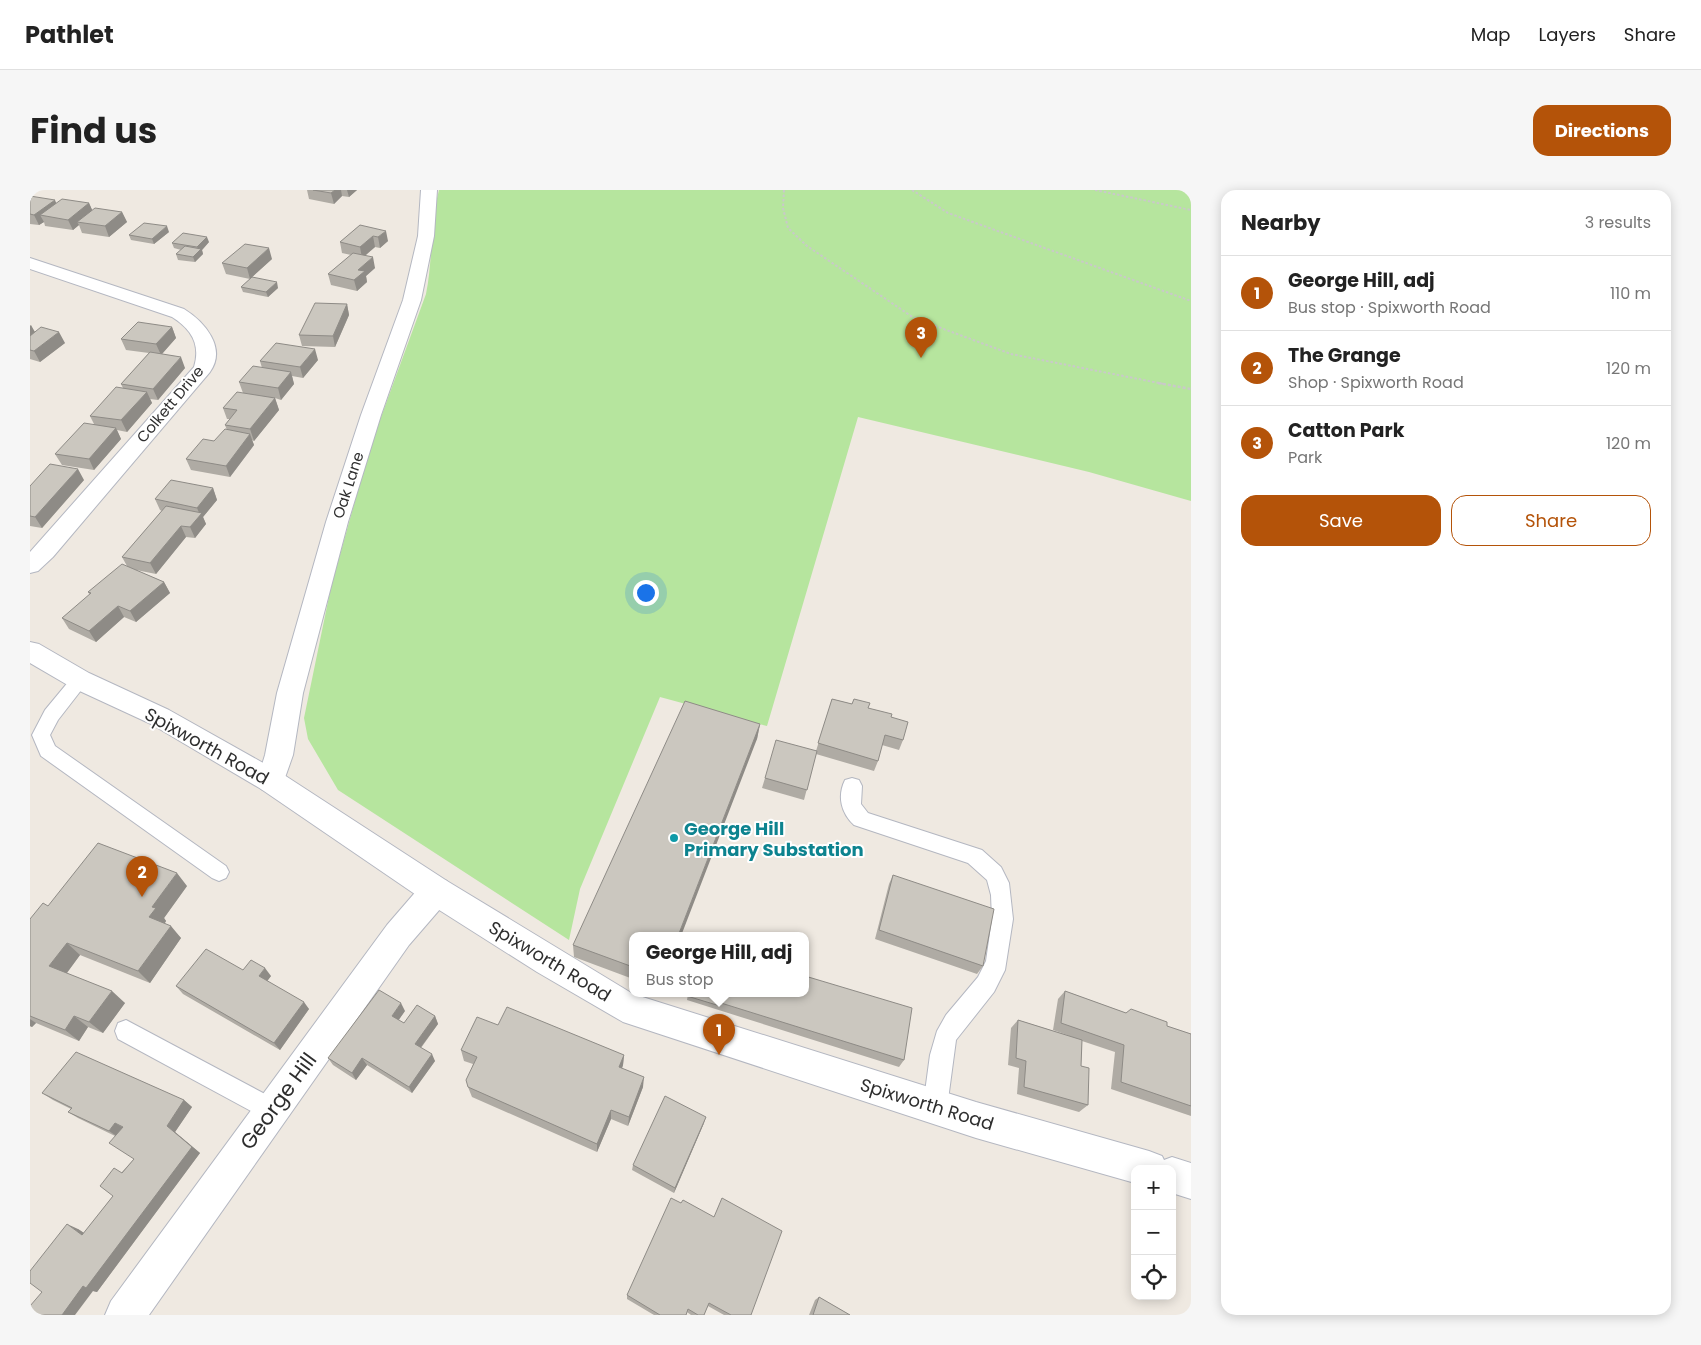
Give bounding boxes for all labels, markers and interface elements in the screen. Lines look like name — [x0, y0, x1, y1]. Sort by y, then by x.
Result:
text: Pathlet — [25, 18, 114, 51]
text: Map — [1471, 22, 1511, 47]
text: Layers — [1539, 22, 1596, 47]
text: Share — [1624, 22, 1676, 47]
button: Directions — [1533, 105, 1671, 156]
text: Find us — [30, 106, 157, 155]
text: Nearby — [1241, 208, 1321, 237]
text: 3 results — [1585, 211, 1651, 234]
text: George Hill, adj — [1288, 267, 1435, 294]
text: 1 — [1254, 282, 1260, 305]
text: 110 m — [1610, 282, 1651, 305]
text: Bus stop · Spixworth Road — [1288, 296, 1491, 319]
pin: 3 — [905, 317, 937, 358]
text: The Grange — [1288, 342, 1401, 369]
text: 2 — [1252, 357, 1262, 380]
text: 120 m — [1606, 357, 1651, 380]
street label: Colkett Drive — [132, 361, 208, 447]
text: Shop · Spixworth Road — [1288, 371, 1464, 394]
text: Catton Park — [1288, 417, 1404, 444]
text: 3 — [1252, 432, 1262, 455]
text: 120 m — [1606, 432, 1651, 455]
text: Park — [1288, 446, 1322, 469]
street label: Oak Lane — [327, 449, 369, 521]
button: Save — [1241, 495, 1441, 546]
button: Share — [1451, 495, 1651, 546]
your location — [633, 580, 659, 606]
street label: Spixworth Road — [140, 702, 274, 790]
place label: George Hill Primary Substation — [684, 816, 864, 862]
marker: George Hill Primary Substation — [668, 832, 680, 844]
pin: 2 — [126, 856, 158, 897]
street label: Spixworth Road — [484, 915, 616, 1007]
popup — [629, 932, 809, 997]
text: George Hill, adj — [646, 939, 792, 966]
text: Bus stop — [646, 968, 714, 991]
pin: 1 — [703, 1014, 735, 1055]
street label: George Hill — [233, 1047, 323, 1155]
street label: Spixworth Road — [857, 1072, 997, 1136]
map controls — [1131, 1165, 1176, 1300]
button: + — [1131, 1165, 1176, 1210]
button: − — [1131, 1210, 1176, 1255]
button: locate — [1131, 1255, 1176, 1300]

